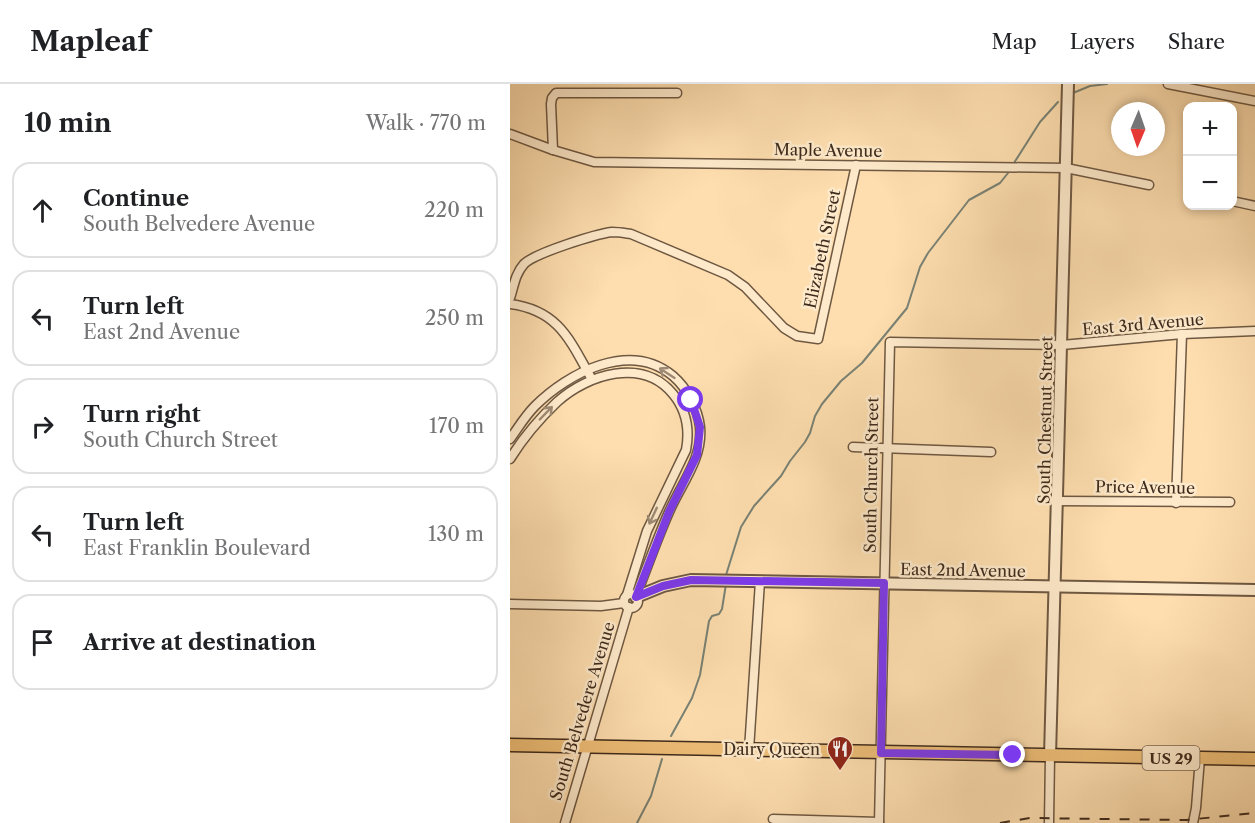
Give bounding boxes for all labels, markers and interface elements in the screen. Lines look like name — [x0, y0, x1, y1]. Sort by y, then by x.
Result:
text: Mapleaf — [30, 24, 149, 58]
text: Map — [992, 29, 1037, 54]
text: Layers — [1070, 29, 1135, 54]
text: Share — [1168, 29, 1225, 54]
north arrow — [1111, 102, 1165, 156]
map controls — [1183, 102, 1237, 210]
button: + — [1183, 102, 1237, 156]
text: 10 min — [24, 107, 112, 139]
text: Walk · 770 m — [366, 111, 486, 135]
street label: Maple Avenue — [774, 139, 882, 161]
button: − — [1183, 156, 1237, 210]
text: Continue — [83, 185, 189, 212]
street label: Elizabeth Street — [800, 187, 844, 310]
icon: ahead — [26, 194, 59, 227]
text: 220 m — [424, 198, 484, 222]
text: South Belvedere Avenue — [83, 212, 315, 236]
text: Turn left — [83, 293, 184, 320]
icon: left — [26, 302, 59, 335]
text: 250 m — [425, 306, 484, 330]
street label: East 3rd Avenue — [1081, 309, 1205, 339]
text: East 2nd Avenue — [83, 320, 240, 344]
street label: South Chestnut Street — [1034, 335, 1056, 504]
one-way arrow — [659, 367, 676, 379]
route start — [677, 386, 703, 412]
street label: South Church Street — [860, 397, 882, 553]
text: Turn right — [83, 401, 201, 428]
one-way arrow — [539, 406, 554, 421]
icon: right — [26, 410, 59, 443]
text: 170 m — [429, 414, 484, 438]
text: South Church Street — [83, 428, 278, 452]
street label: Price Avenue — [1095, 476, 1195, 498]
one-way arrow — [647, 507, 659, 525]
text: Turn left — [83, 509, 184, 536]
icon: left — [26, 518, 59, 551]
text: 130 m — [428, 522, 484, 546]
text: East Franklin Boulevard — [83, 536, 311, 560]
street label: East 2nd Avenue — [900, 559, 1026, 581]
street label: South Belvedere Avenue — [545, 619, 619, 803]
icon: arrive — [26, 626, 59, 659]
text: Arrive at destination — [83, 629, 316, 656]
restaurant icon: Dairy Queen — [825, 734, 855, 772]
place label: Dairy Queen — [723, 739, 820, 759]
route end — [999, 741, 1025, 767]
road number: US 29 — [1142, 746, 1200, 770]

